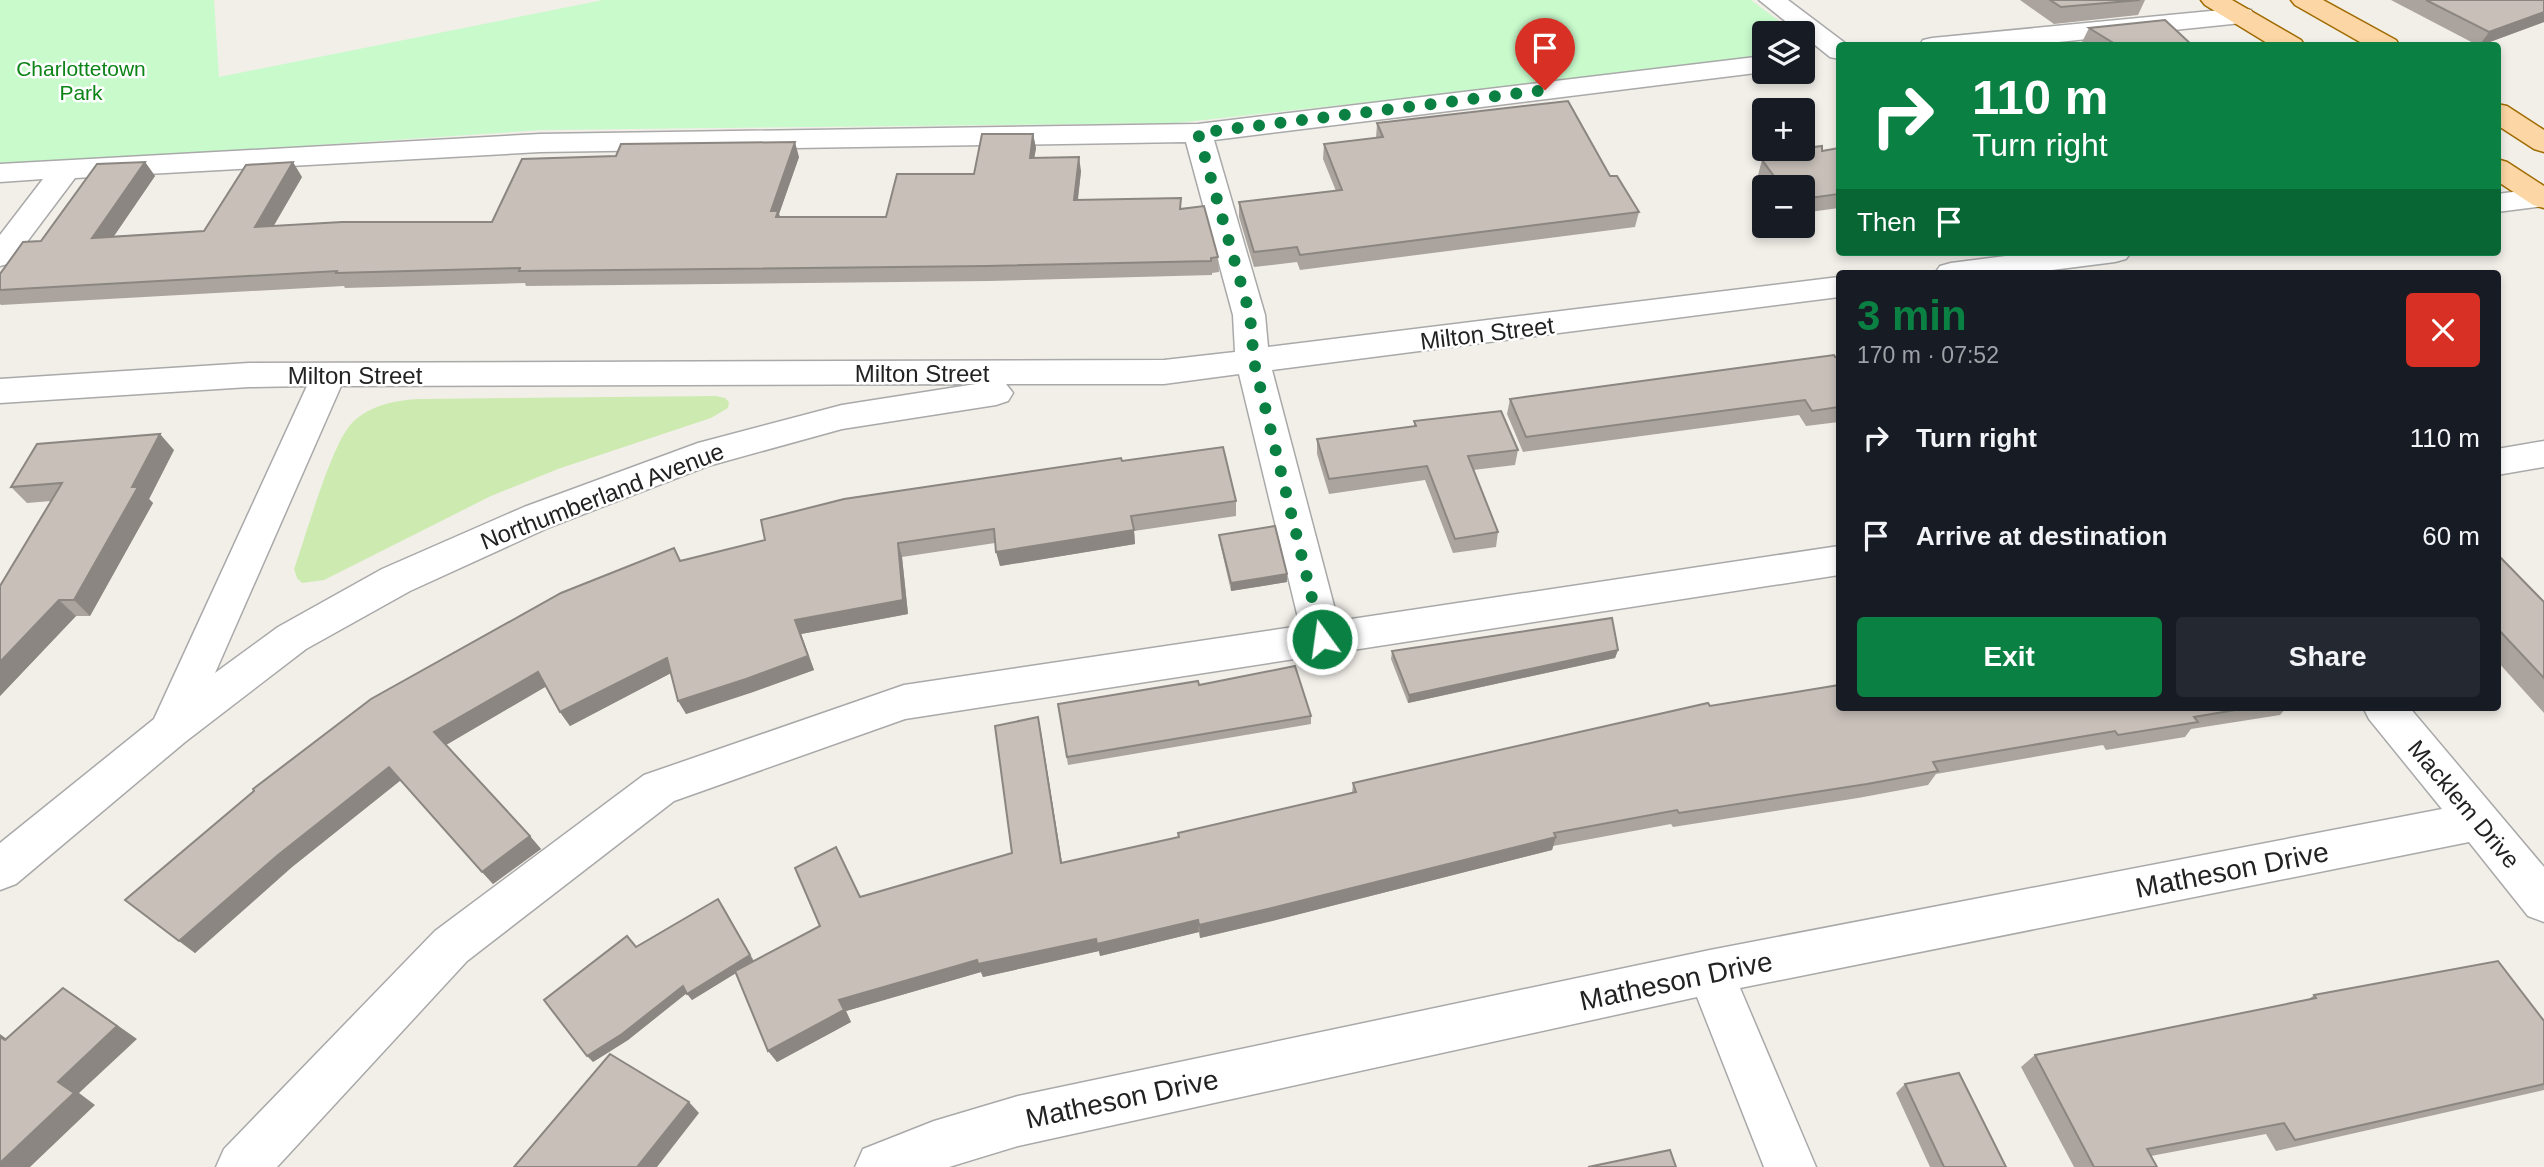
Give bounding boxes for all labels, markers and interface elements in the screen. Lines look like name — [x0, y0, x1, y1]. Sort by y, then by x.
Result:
pin — [1515, 18, 1575, 90]
map controls — [1752, 21, 1815, 238]
button: layers — [1752, 21, 1815, 84]
icon: arrive — [1526, 29, 1564, 67]
park label: Charlottetown Park — [16, 57, 146, 104]
icon: right — [1857, 70, 1948, 161]
text: 110 m — [1972, 70, 2108, 124]
button: + — [1752, 98, 1815, 161]
text: Turn right — [1972, 127, 2108, 163]
button: − — [1752, 175, 1815, 238]
icon: arrive — [1930, 203, 1968, 241]
text: Then — [1857, 207, 1916, 237]
text: 3 min — [1857, 292, 1967, 339]
button: close — [2406, 293, 2480, 367]
street label: Milton Street — [1418, 311, 1556, 355]
text: 170 m · 07:52 — [1857, 342, 1999, 368]
street label: Milton Street — [855, 360, 990, 387]
street label: Milton Street — [288, 362, 423, 389]
icon: right — [1857, 419, 1895, 457]
text: Turn right — [1916, 423, 2037, 453]
text: 110 m — [2410, 423, 2480, 453]
street label: Northumberland Avenue — [477, 437, 727, 555]
icon: arrive — [1857, 517, 1895, 555]
text: Arrive at destination — [1916, 521, 2167, 551]
text: 60 m — [2422, 521, 2480, 551]
position arrow — [1285, 602, 1359, 676]
button: Exit — [1857, 617, 2162, 697]
button: Share — [2176, 617, 2480, 697]
street label: Macklem Drive — [2403, 735, 2525, 873]
street label: Matheson Drive — [2133, 836, 2331, 904]
street label: Matheson Drive — [1577, 945, 1775, 1017]
street label: Matheson Drive — [1023, 1063, 1221, 1135]

